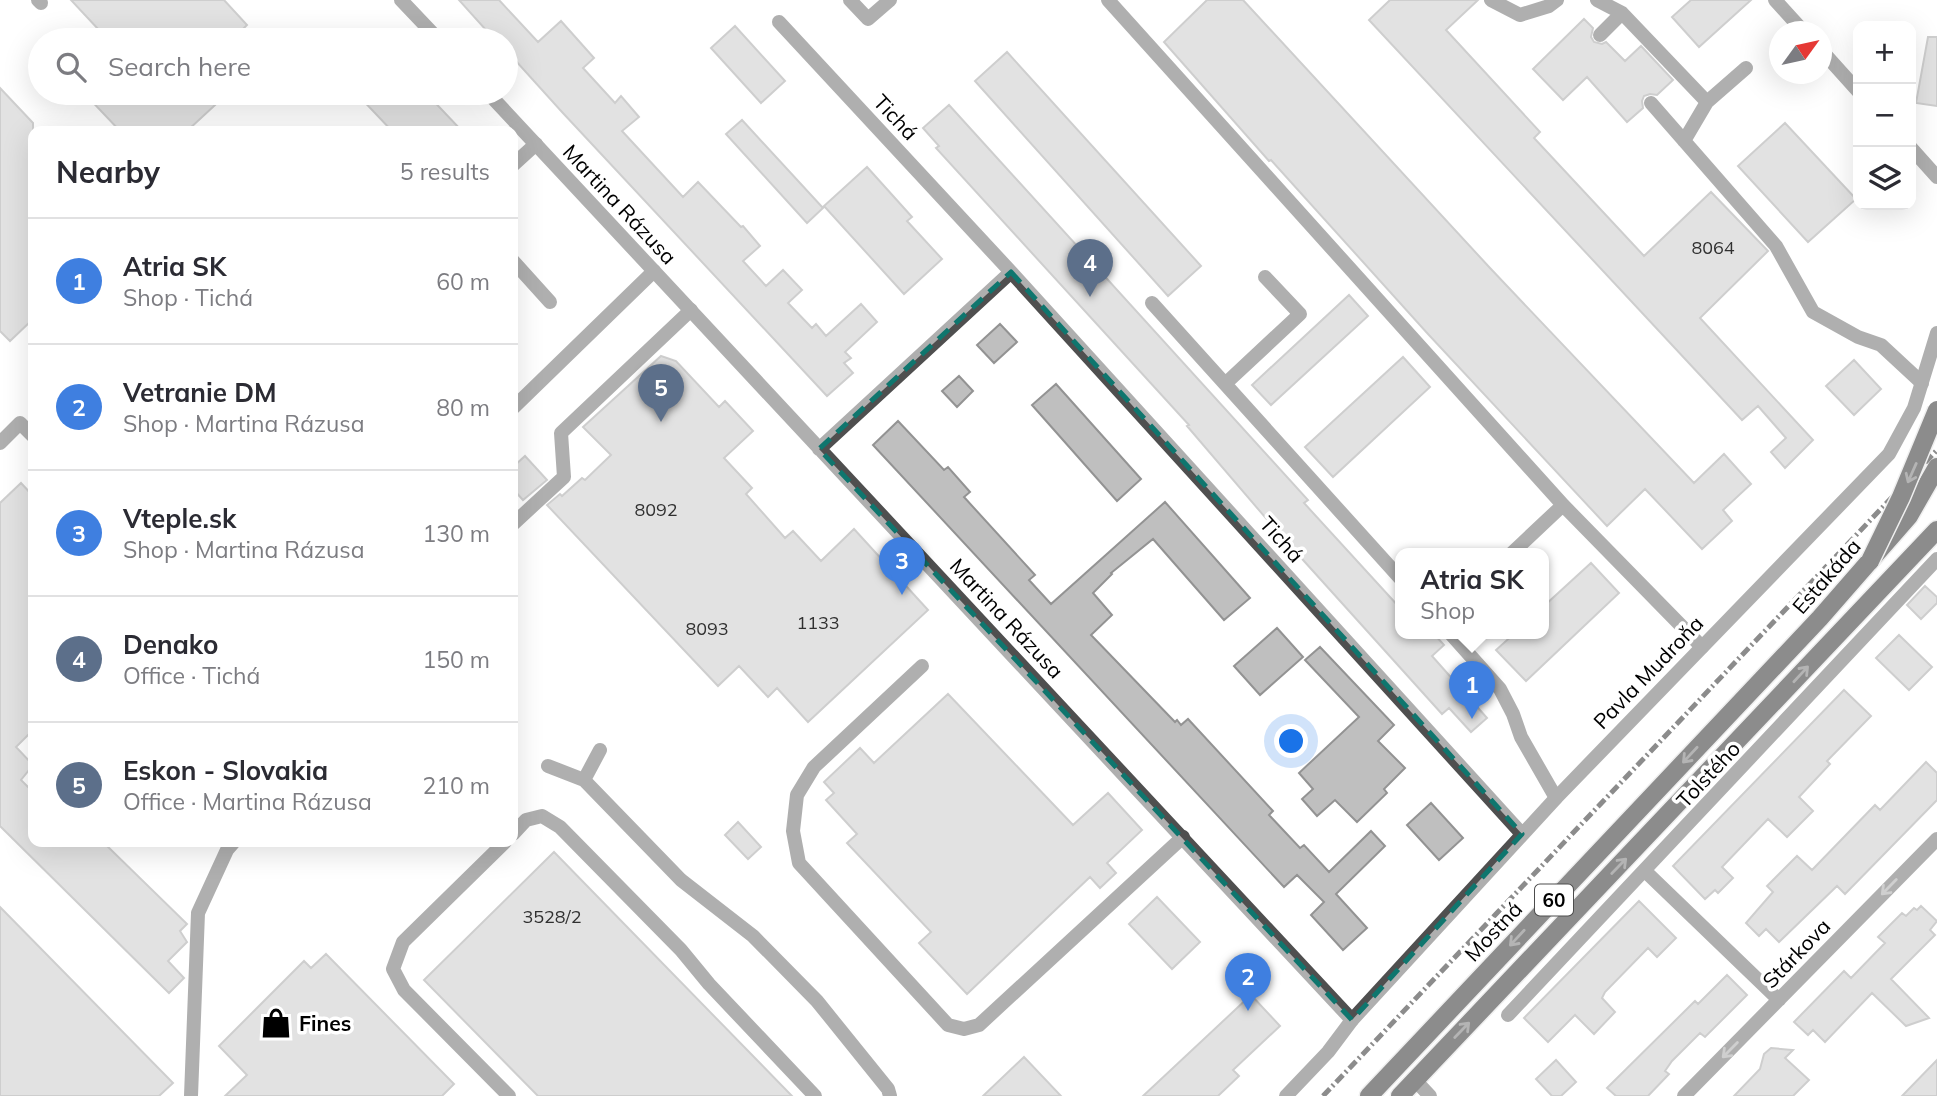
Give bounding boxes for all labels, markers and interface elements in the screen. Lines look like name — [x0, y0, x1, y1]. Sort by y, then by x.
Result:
north arrow — [1769, 21, 1832, 84]
map controls — [1853, 21, 1916, 210]
button: + — [1853, 21, 1916, 84]
search box — [28, 28, 518, 105]
icon: search — [52, 48, 90, 86]
text: Search here — [108, 50, 251, 83]
button: − — [1853, 84, 1916, 147]
street label: Tichá — [868, 89, 924, 145]
street label: Martina Rázusa — [558, 139, 682, 269]
button: layers — [1853, 147, 1916, 210]
text: Nearby — [56, 153, 160, 191]
text: 5 results — [400, 157, 490, 186]
house number: 8064 — [1691, 236, 1735, 259]
pin: 4 — [1067, 239, 1113, 297]
text: Atria SK — [123, 250, 226, 283]
text: 1 — [72, 267, 86, 296]
text: 60 m — [436, 267, 490, 296]
text: Shop · Tichá — [123, 283, 253, 312]
pin: 5 — [638, 364, 684, 422]
text: Vetranie DM — [123, 376, 277, 409]
text: 2 — [72, 393, 86, 422]
text: 80 m — [436, 393, 490, 422]
text: Shop · Martina Rázusa — [123, 409, 365, 438]
one-way arrow — [1905, 462, 1918, 484]
house number: 8092 — [634, 498, 678, 521]
text: Vteple.sk — [123, 502, 236, 535]
street label: Tichá — [1255, 511, 1309, 567]
text: 3 — [72, 519, 86, 548]
text: 130 m — [422, 519, 490, 548]
street label: Estakáda — [1786, 533, 1866, 619]
text: Shop · Martina Rázusa — [123, 535, 365, 564]
pin: 3 — [879, 537, 925, 595]
popup — [1395, 548, 1549, 639]
street label: Martina Rázusa — [945, 553, 1069, 683]
text: Atria SK — [1420, 563, 1524, 596]
text: Shop — [1420, 596, 1475, 625]
street label: Pavla Mudroňa — [1588, 610, 1708, 734]
house number: 1133 — [796, 611, 840, 634]
house number: 8093 — [685, 617, 729, 640]
text: Denako — [123, 628, 218, 661]
text: 4 — [72, 645, 86, 674]
text: 150 m — [422, 645, 490, 674]
text: Office · Tichá — [123, 661, 260, 690]
pin: 1 — [1449, 661, 1495, 719]
one-way arrow — [1793, 665, 1810, 682]
your location — [1274, 724, 1308, 758]
street label: Tolstého — [1671, 735, 1745, 813]
one-way arrow — [1682, 746, 1699, 763]
text: Eskon - Slovakia — [123, 754, 328, 787]
text: 5 — [72, 771, 86, 800]
text: 210 m — [422, 771, 490, 800]
text: Office · Martina Rázusa — [123, 787, 372, 816]
one-way arrow — [1610, 857, 1627, 874]
one-way arrow — [1881, 879, 1898, 896]
road number: 60 — [1535, 885, 1573, 916]
street label: Mostná — [1459, 896, 1527, 966]
house number: 3528/2 — [522, 905, 582, 928]
street label: Stárkova — [1757, 913, 1835, 993]
one-way arrow — [1509, 930, 1526, 947]
pin: 2 — [1225, 953, 1271, 1011]
shop icon: Fines — [259, 1006, 293, 1040]
place label: Fines — [299, 1010, 351, 1036]
one-way arrow — [1453, 1022, 1470, 1040]
one-way arrow — [1721, 1041, 1738, 1058]

